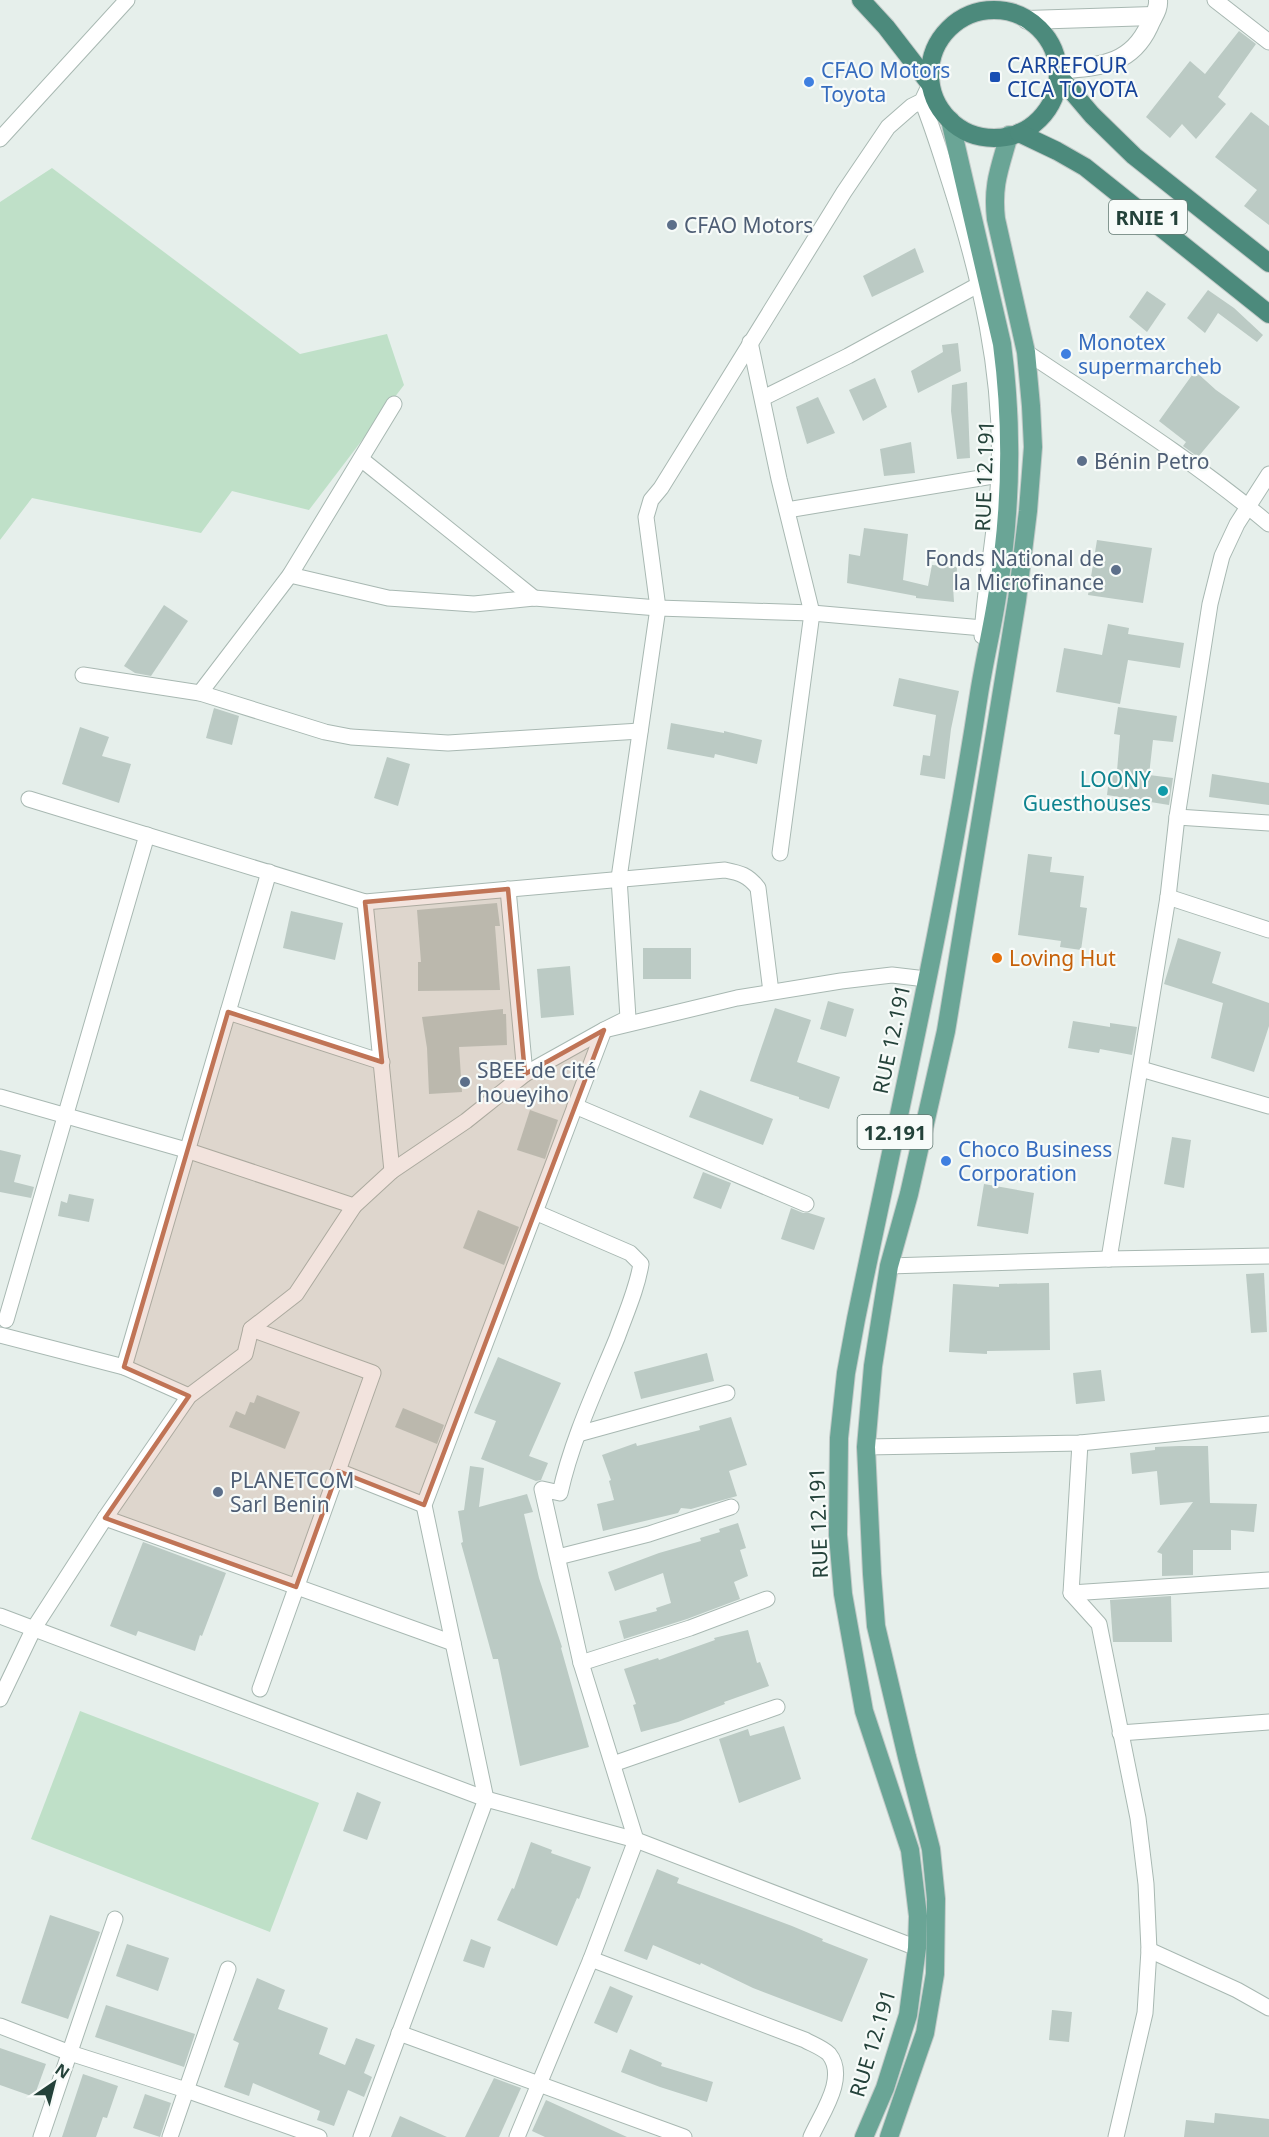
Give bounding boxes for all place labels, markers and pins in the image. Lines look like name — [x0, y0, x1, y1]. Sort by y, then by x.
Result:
place label: CARREFOUR CICA TOYOTA — [1007, 51, 1138, 103]
place label: CFAO Motors Toyota — [821, 56, 950, 108]
marker: CARREFOUR CICA TOYOTA — [988, 70, 1002, 84]
marker: CFAO Motors Toyota — [802, 75, 816, 89]
place label: CFAO Motors — [684, 211, 813, 239]
marker: CFAO Motors — [665, 218, 679, 232]
place label: Monotex supermarcheb — [1078, 328, 1222, 380]
marker: Monotex supermarcheb — [1059, 347, 1073, 361]
place label: Bénin Petro — [1094, 447, 1209, 475]
marker: Bénin Petro — [1075, 454, 1089, 468]
place label: Fonds National de la Microfinance — [925, 544, 1104, 596]
marker: Fonds National de la Microfinance — [1109, 563, 1123, 577]
place label: LOONY Guesthouses — [1023, 765, 1151, 817]
marker: LOONY Guesthouses — [1156, 784, 1170, 798]
place label: Loving Hut — [1009, 944, 1116, 972]
marker: Loving Hut — [990, 951, 1004, 965]
place label: SBEE de cité houeyiho — [477, 1056, 596, 1108]
marker: SBEE de cité houeyiho — [458, 1075, 472, 1089]
place label: Choco Business Corporation — [958, 1135, 1112, 1187]
marker: Choco Business Corporation — [939, 1154, 953, 1168]
place label: PLANETCOM Sarl Benin — [230, 1466, 354, 1518]
marker: PLANETCOM Sarl Benin — [211, 1485, 225, 1499]

